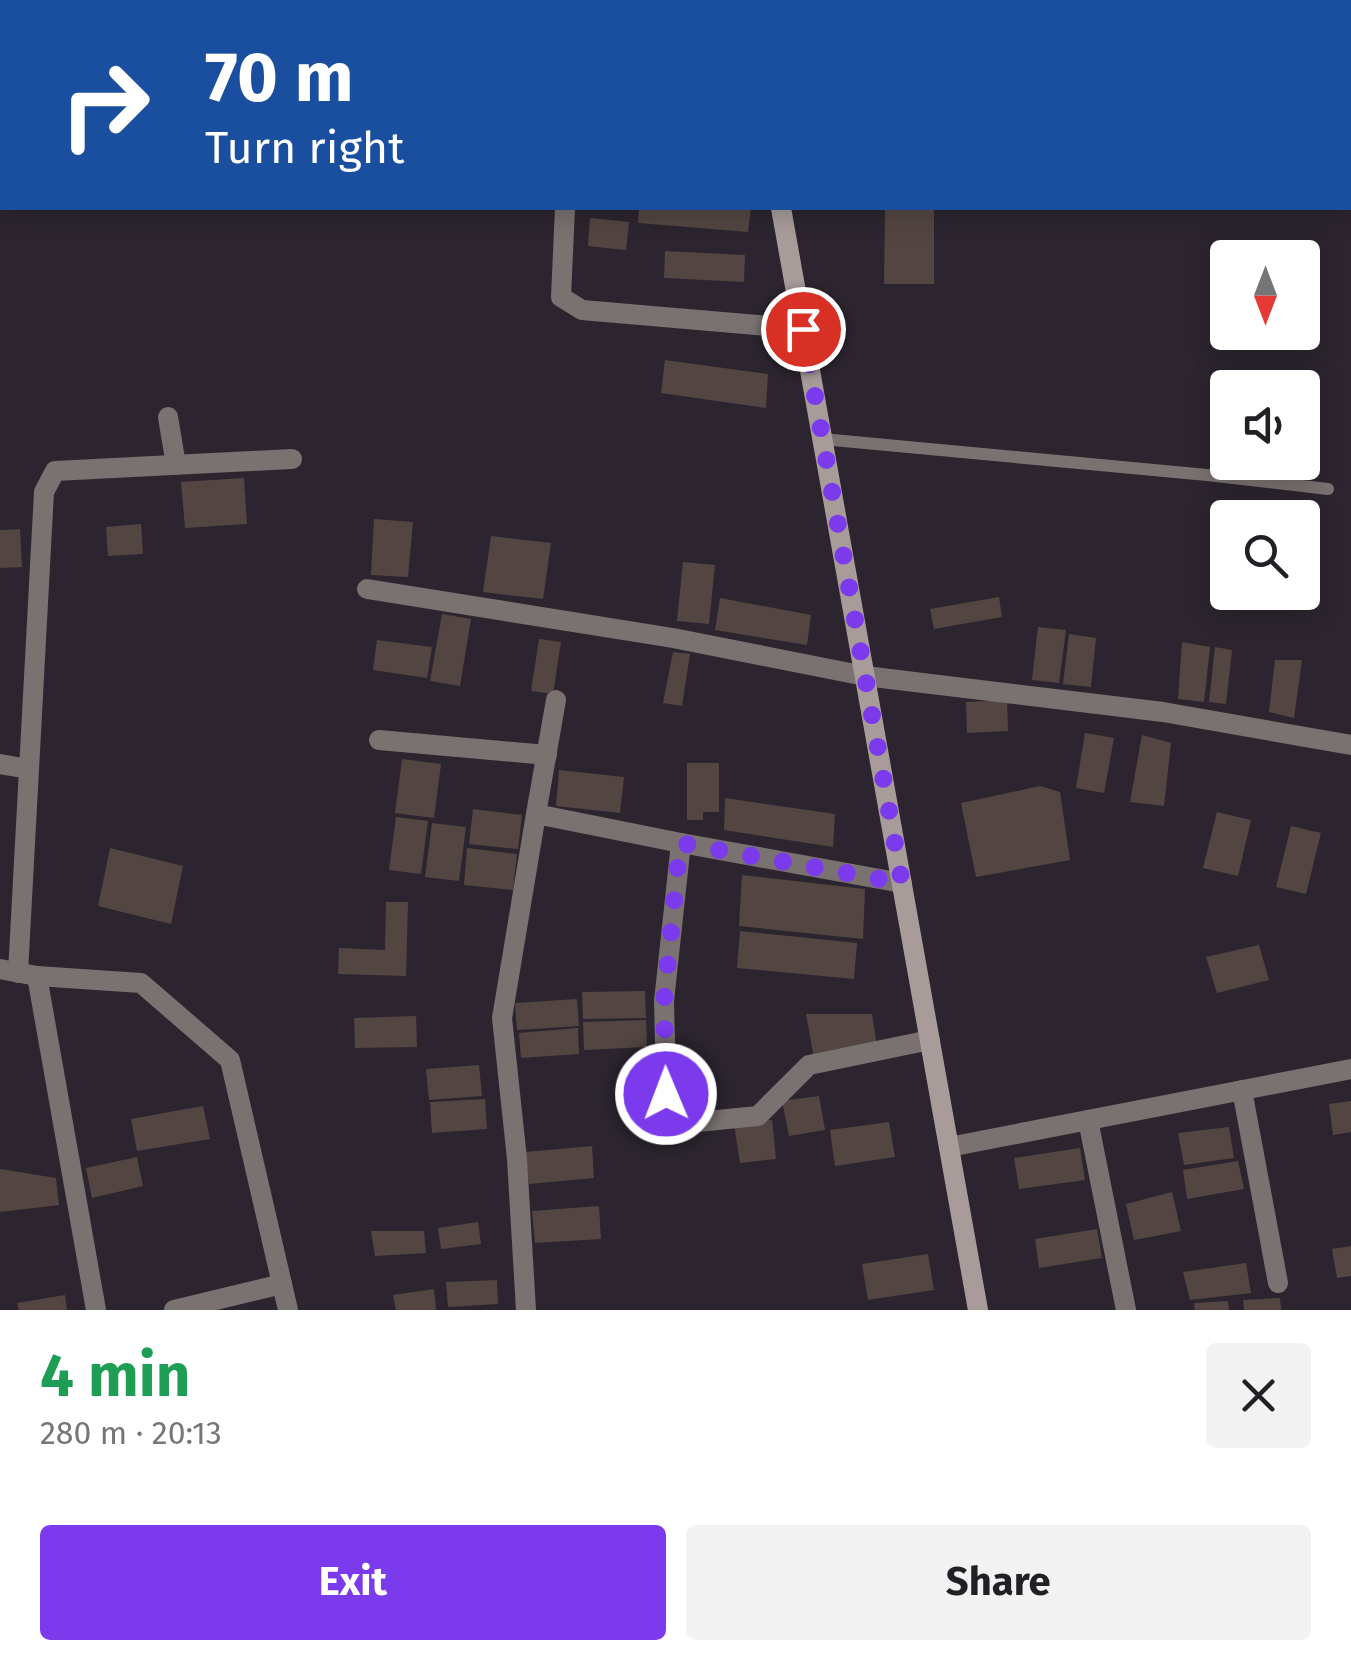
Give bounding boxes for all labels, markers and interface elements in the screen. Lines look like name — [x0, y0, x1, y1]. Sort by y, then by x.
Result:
text: 70 m — [205, 36, 354, 120]
icon: right — [40, 40, 170, 170]
text: Turn right — [205, 121, 404, 175]
north arrow — [1210, 240, 1320, 350]
map controls — [1210, 240, 1320, 610]
pin — [761, 287, 846, 372]
icon: arrive — [776, 302, 831, 357]
button: sound — [1210, 370, 1320, 480]
button: search — [1210, 500, 1320, 610]
position arrow — [614, 1042, 718, 1146]
text: 4 min — [40, 1340, 190, 1412]
button: close — [1206, 1343, 1311, 1448]
text: 280 m · 20:13 — [40, 1414, 222, 1452]
button: Exit — [40, 1525, 666, 1640]
button: Share — [686, 1525, 1311, 1640]

